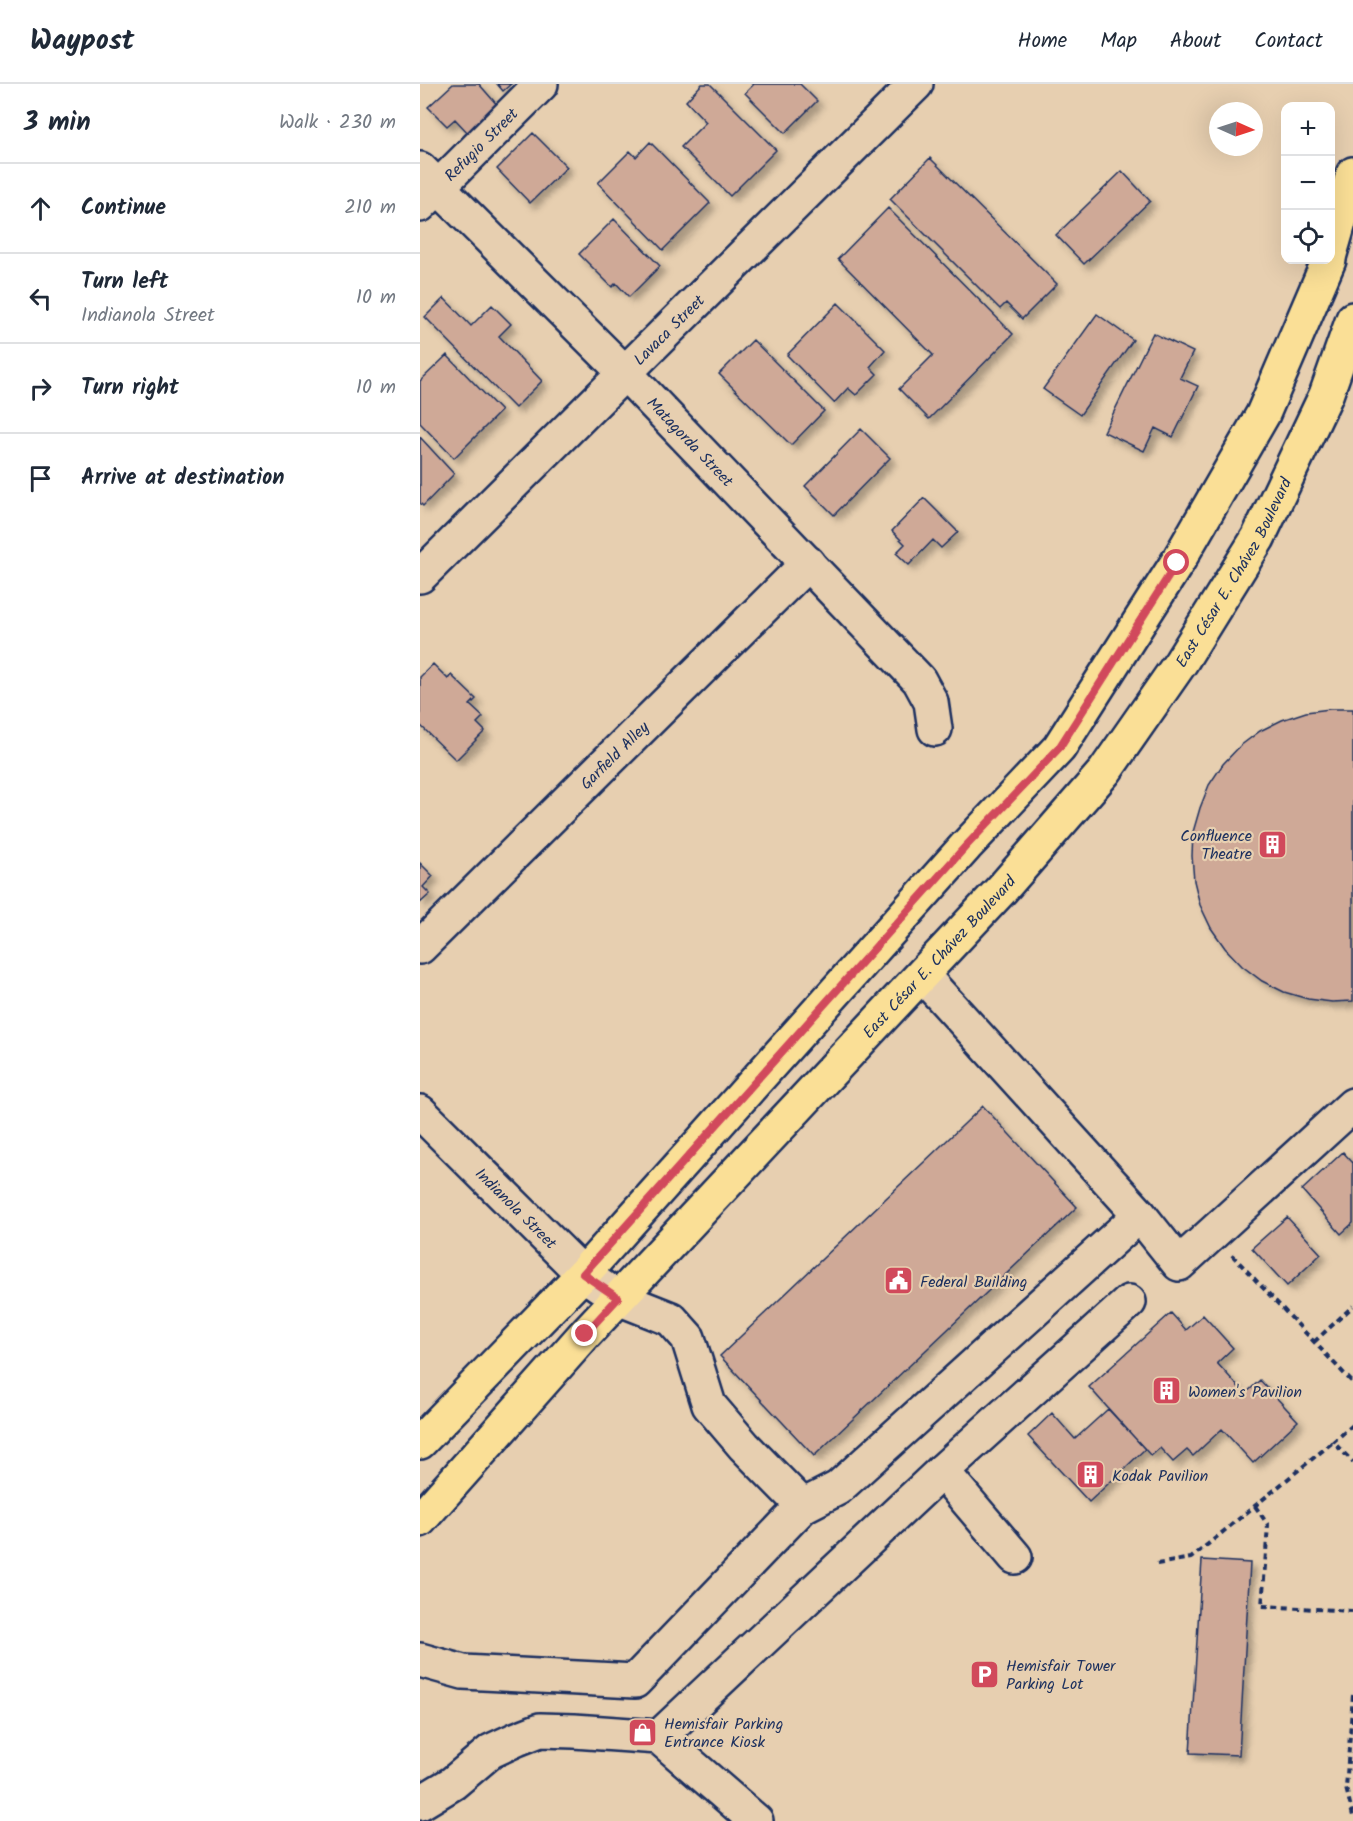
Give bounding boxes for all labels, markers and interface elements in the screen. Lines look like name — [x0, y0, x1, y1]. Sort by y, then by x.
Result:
text: Waypost — [30, 19, 134, 64]
text: Home — [1018, 25, 1067, 58]
text: Map — [1100, 25, 1137, 58]
text: About — [1170, 25, 1221, 58]
text: Contact — [1254, 25, 1323, 58]
text: 3 min — [24, 102, 91, 144]
street label: Refugio Street — [439, 102, 525, 188]
north arrow — [1209, 102, 1263, 156]
map controls — [1281, 102, 1335, 264]
button: + — [1281, 102, 1335, 156]
text: Walk · 230 m — [279, 107, 396, 139]
button: − — [1281, 156, 1335, 210]
text: Continue — [81, 191, 166, 226]
icon: ahead — [24, 192, 57, 225]
text: 210 m — [344, 192, 396, 224]
button: locate — [1281, 210, 1335, 264]
text: Turn left — [81, 265, 168, 300]
icon: left — [24, 282, 57, 315]
text: 10 m — [356, 282, 396, 314]
street label: Lavaca Street — [628, 289, 712, 372]
text: Indianola Street — [81, 300, 215, 332]
text: Turn right — [81, 371, 179, 406]
icon: right — [24, 372, 57, 405]
text: 10 m — [356, 372, 396, 404]
street label: Matagorda Street — [640, 392, 739, 494]
text: Arrive at destination — [81, 461, 284, 496]
icon: arrive — [24, 462, 57, 495]
street label: East César E. Chávez Boulevard — [1170, 473, 1299, 673]
route start — [1163, 549, 1189, 575]
street label: Garfield Alley — [575, 716, 656, 796]
place label: Confluence Theatre — [1180, 824, 1252, 867]
building icon: Confluence Theatre — [1257, 828, 1289, 860]
street label: East César E. Chávez Boulevard — [857, 869, 1023, 1045]
street label: Indianola Street — [469, 1162, 563, 1256]
public building icon: Federal Building — [883, 1265, 915, 1297]
place label: Federal Building — [920, 1270, 1027, 1295]
route end — [571, 1320, 597, 1346]
building icon: Women's Pavilion — [1151, 1375, 1183, 1407]
place label: Women's Pavilion — [1188, 1380, 1302, 1405]
building icon: Kodak Pavilion — [1075, 1459, 1107, 1491]
place label: Kodak Pavilion — [1112, 1464, 1208, 1489]
place label: Hemisfair Tower Parking Lot — [1006, 1654, 1117, 1697]
parking icon: Hemisfair Tower Parking Lot — [969, 1658, 1001, 1690]
place label: Hemisfair Parking Entrance Kiosk — [664, 1712, 783, 1755]
shop icon: Hemisfair Parking Entrance Kiosk — [627, 1716, 659, 1748]

